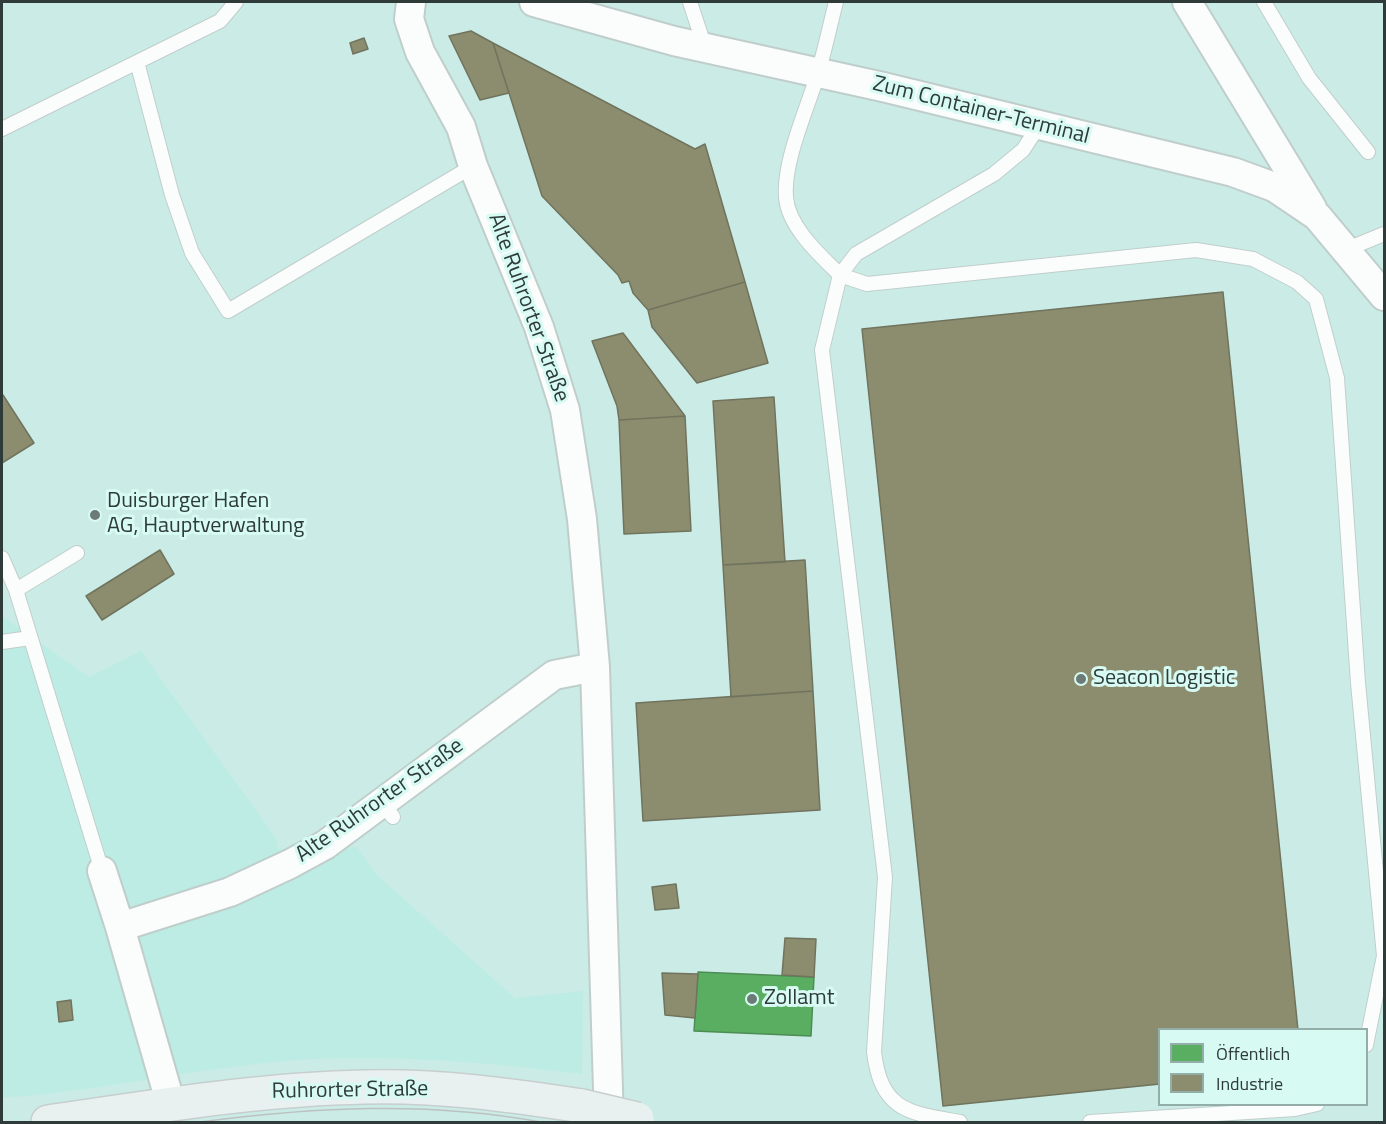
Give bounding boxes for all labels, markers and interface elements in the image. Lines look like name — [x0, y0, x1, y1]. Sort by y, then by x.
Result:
street label: Zum Container-Terminal — [870, 71, 1092, 151]
street label: Alte Ruhrorter Straße — [482, 210, 574, 406]
place label: Duisburger Hafen AG, Hauptverwaltung — [107, 489, 304, 540]
marker: Duisburger Hafen AG, Hauptverwaltung — [88, 508, 102, 522]
place label: Seacon Logistic — [1093, 666, 1235, 692]
marker: Seacon Logistic — [1074, 672, 1088, 686]
street label: Alte Ruhrorter Straße — [291, 733, 469, 869]
place label: Zollamt — [764, 986, 834, 1012]
marker: Zollamt — [745, 992, 759, 1006]
legend — [1158, 1028, 1368, 1106]
text: Öffentlich — [1216, 1040, 1290, 1067]
text: Industrie — [1216, 1070, 1283, 1097]
street label: Ruhrorter Straße — [271, 1076, 429, 1106]

